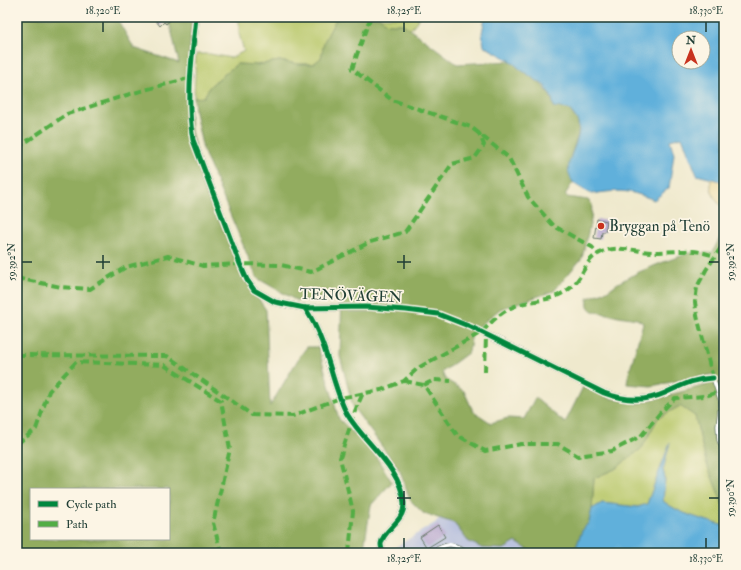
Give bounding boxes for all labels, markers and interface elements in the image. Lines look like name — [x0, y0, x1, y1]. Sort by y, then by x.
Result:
text: 18.320°E — [86, 5, 120, 17]
text: 18.325°E — [387, 5, 421, 17]
text: 18.330°E — [689, 5, 723, 17]
north arrow — [671, 30, 711, 70]
text: N — [685, 34, 697, 47]
place label: Bryggan på Tenö — [609, 217, 710, 237]
marker: Bryggan på Tenö — [596, 221, 606, 231]
text: 59.392°N — [6, 243, 18, 281]
text: 59.392°N — [725, 243, 737, 281]
street label: TENÖVÄGEN — [299, 284, 403, 307]
text: 59.390°N — [725, 479, 737, 517]
legend — [30, 488, 170, 540]
text: Cycle path — [66, 497, 117, 512]
text: Path — [66, 517, 89, 532]
text: 18.325°E — [387, 553, 421, 565]
text: 18.330°E — [689, 553, 723, 565]

